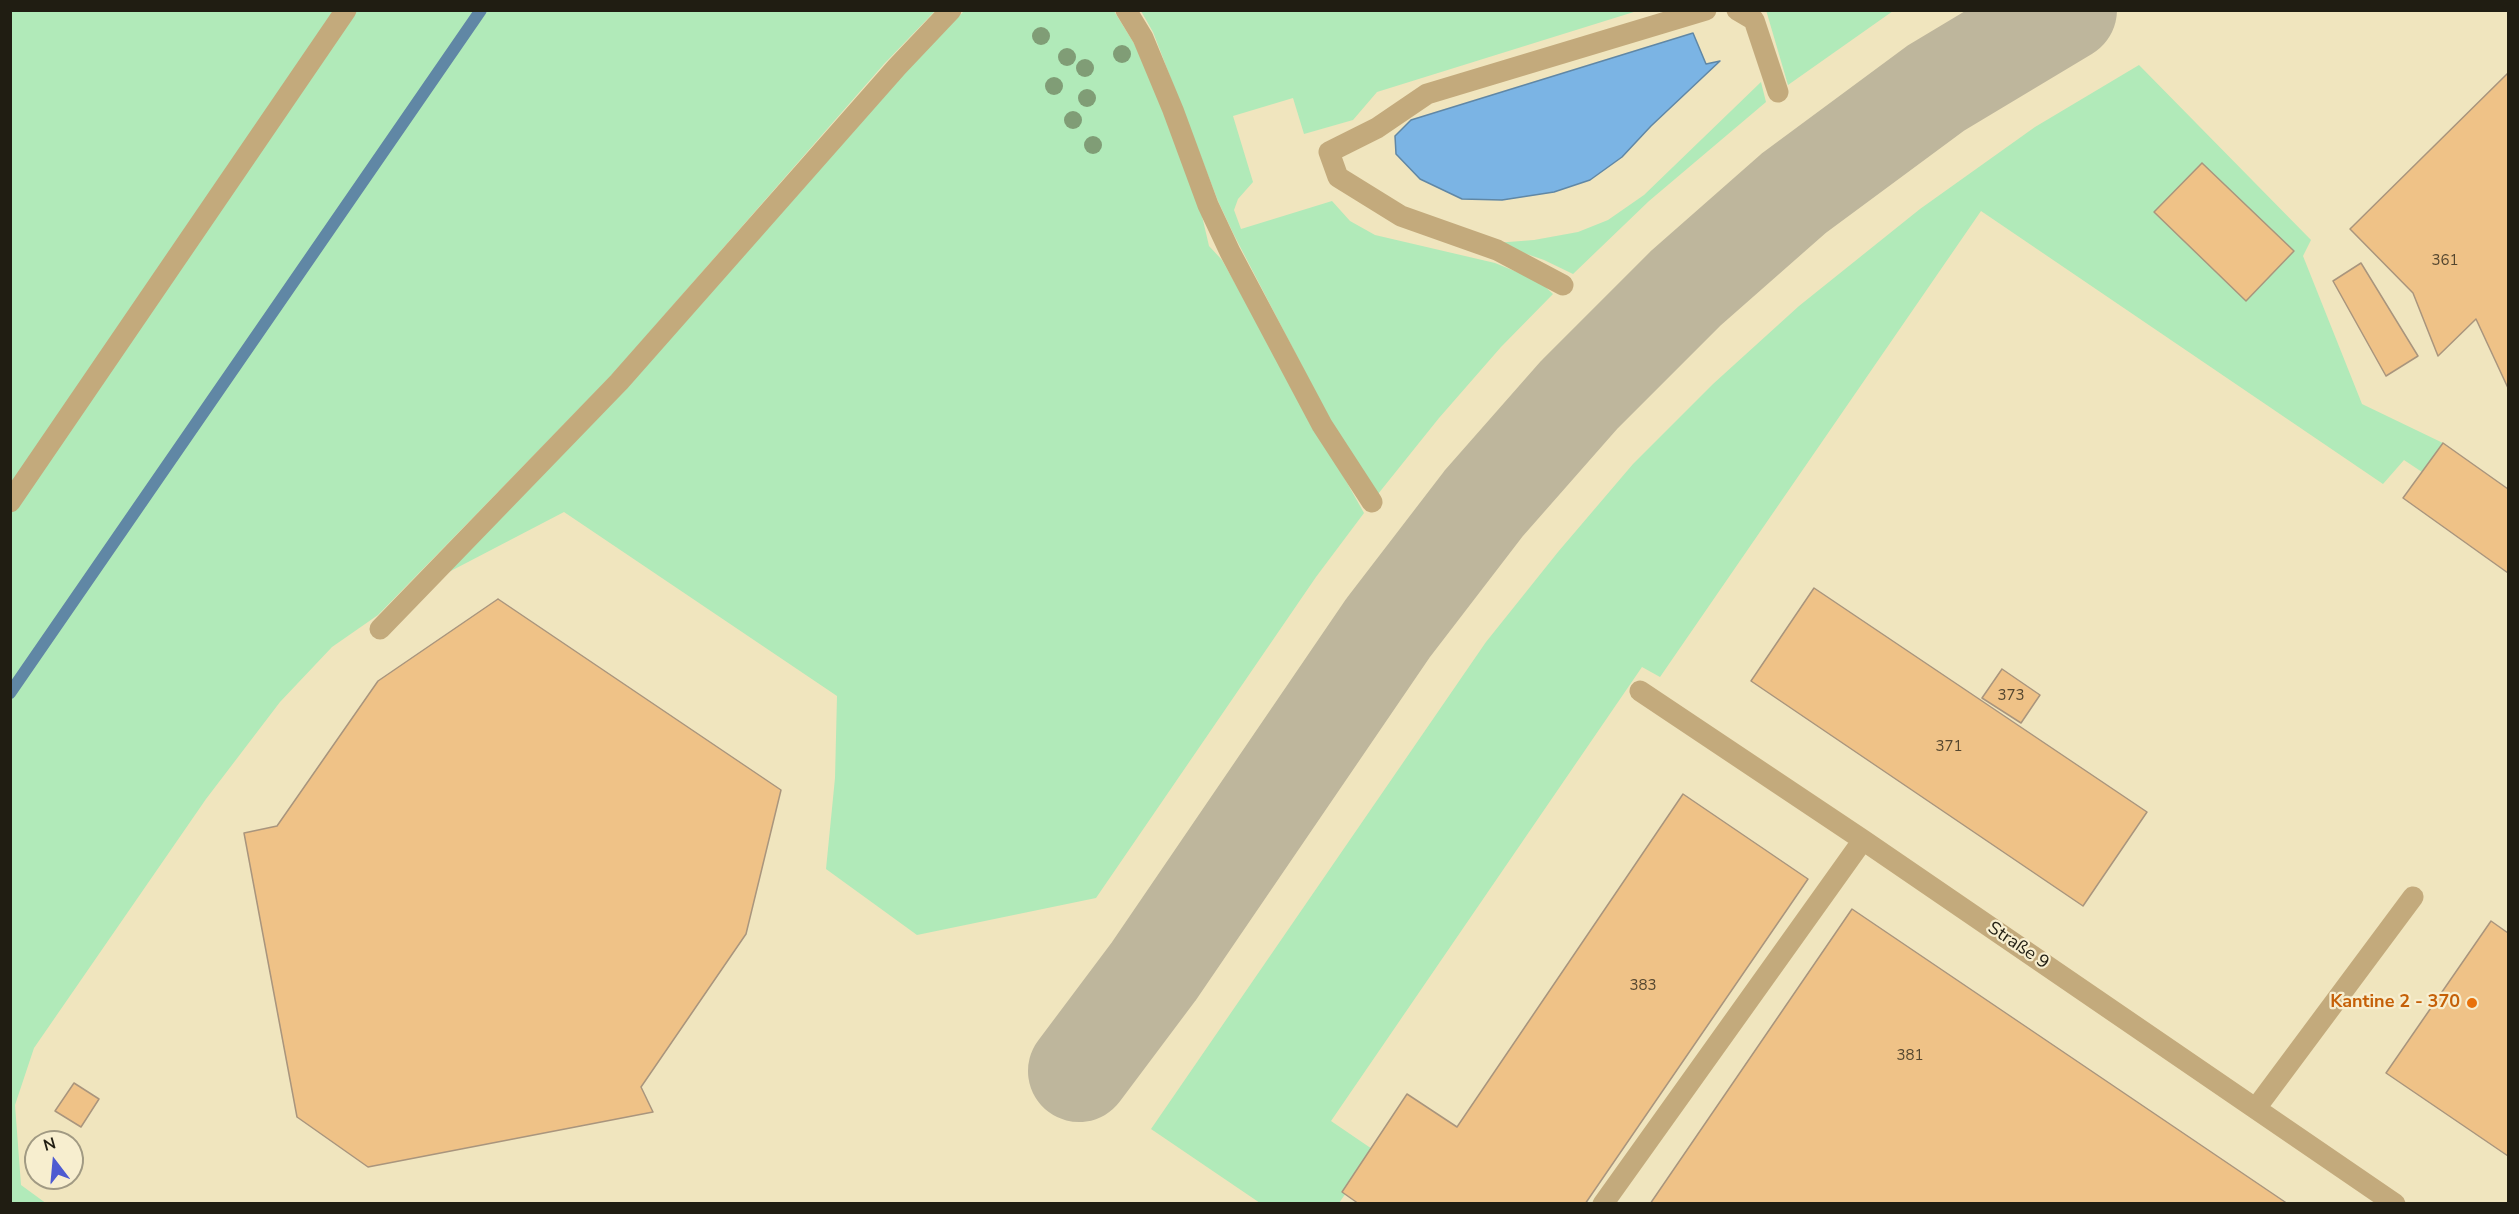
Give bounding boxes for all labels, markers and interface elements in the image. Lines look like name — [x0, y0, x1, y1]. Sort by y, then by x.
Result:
house number: 361 — [2432, 252, 2458, 270]
house number: 373 — [1998, 687, 2024, 705]
house number: 371 — [1936, 738, 1962, 756]
street label: Straße 9 — [1983, 918, 2053, 974]
house number: 383 — [1630, 977, 1656, 995]
place label: Kantine 2 - 370 — [2330, 992, 2460, 1014]
marker: Kantine 2 - 370 — [2465, 996, 2479, 1010]
house number: 381 — [1897, 1047, 1923, 1065]
north arrow — [24, 1130, 84, 1190]
text: N — [41, 1132, 58, 1157]

